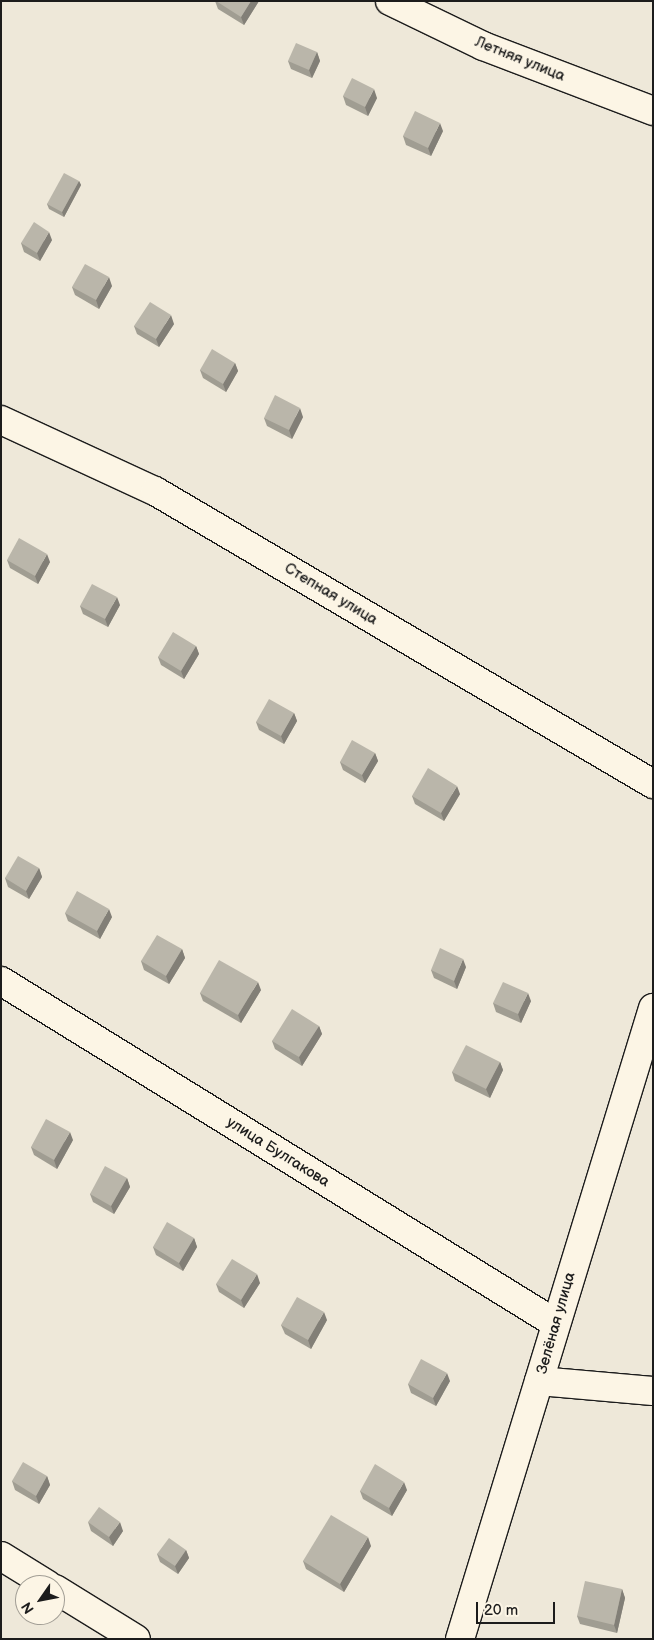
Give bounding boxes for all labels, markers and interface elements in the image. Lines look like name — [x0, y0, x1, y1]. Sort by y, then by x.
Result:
street label: Летняя улица — [472, 33, 568, 85]
street label: Степная улица — [281, 559, 381, 629]
street label: улица Булгакова — [223, 1113, 333, 1191]
street label: Зелёная улица — [533, 1270, 579, 1376]
north arrow — [15, 1575, 65, 1625]
scale bar — [479, 1592, 558, 1624]
text: N — [18, 1599, 38, 1617]
text: 20 m — [484, 1601, 518, 1620]

